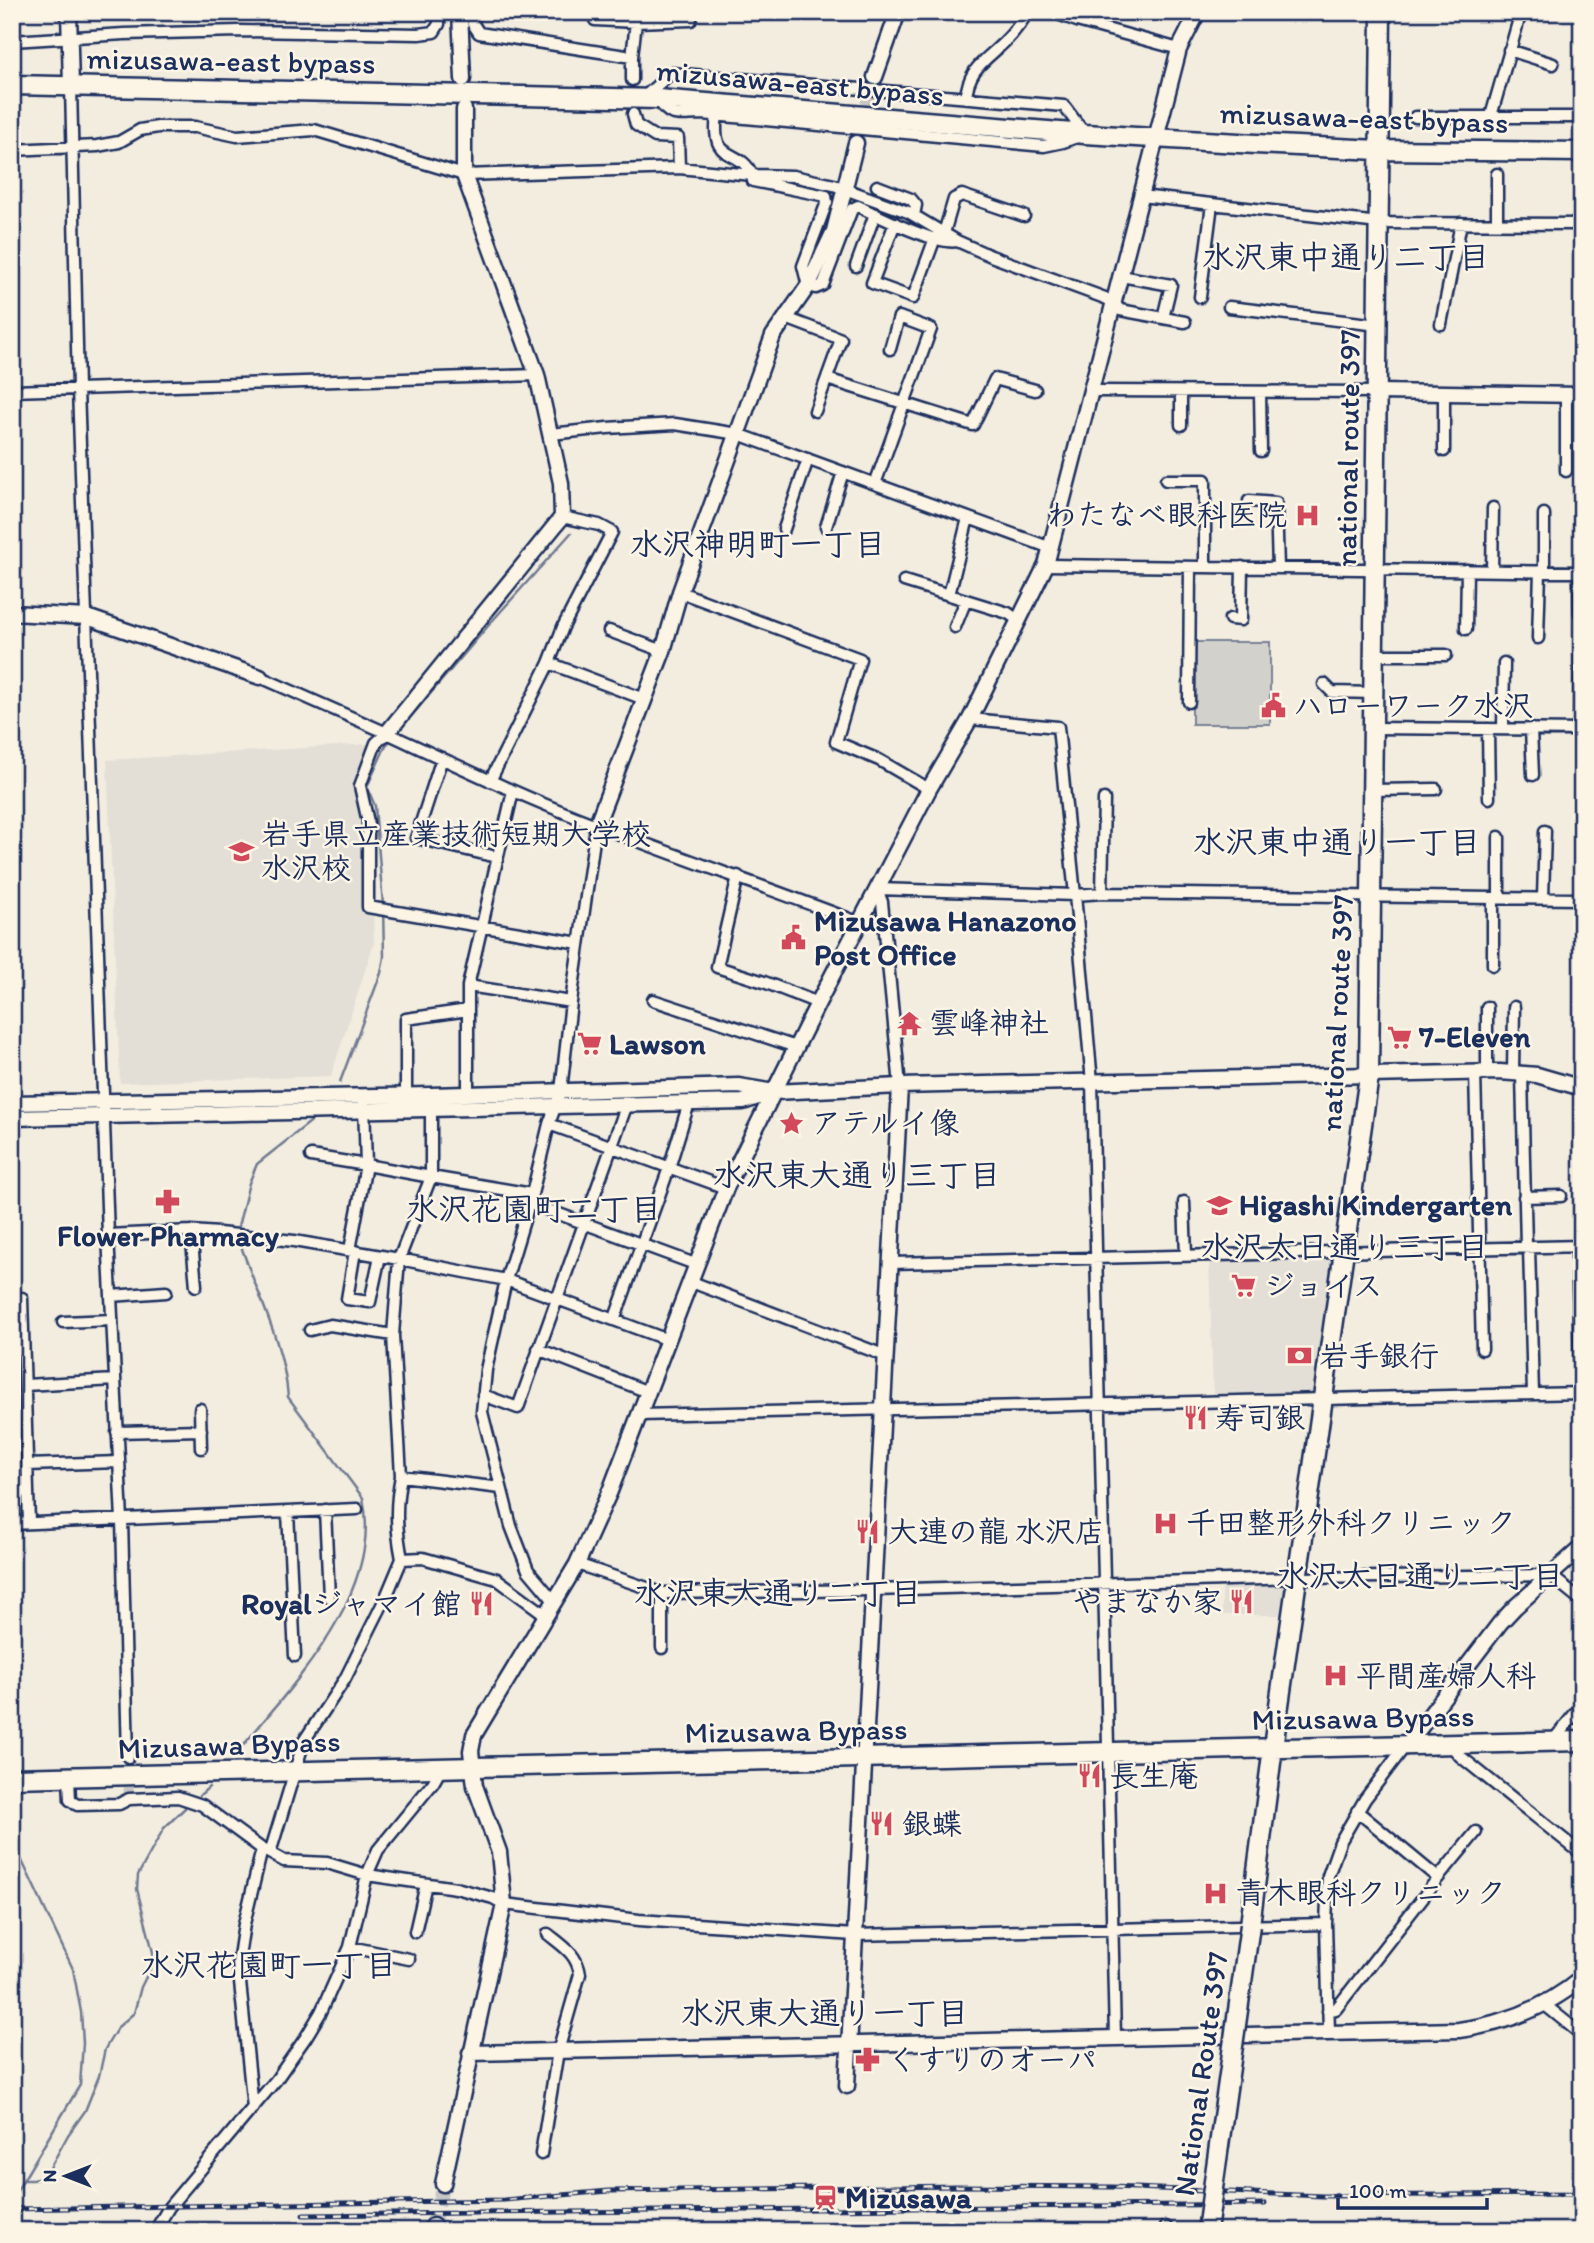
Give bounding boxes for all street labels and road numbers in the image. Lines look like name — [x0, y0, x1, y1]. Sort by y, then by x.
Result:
street label: mizusawa-east bypass — [86, 39, 376, 82]
street label: mizusawa-east bypass — [654, 51, 946, 114]
street label: mizusawa-east bypass — [1219, 94, 1509, 141]
street label: national route 397 — [1327, 329, 1368, 567]
street label: national route 397 — [1312, 894, 1361, 1132]
street label: Mizusawa Bypass — [1251, 1697, 1475, 1738]
street label: Mizusawa Bypass — [684, 1710, 908, 1751]
street label: Mizusawa Bypass — [117, 1722, 341, 1767]
street label: National Route 397 — [1165, 1949, 1236, 2198]

